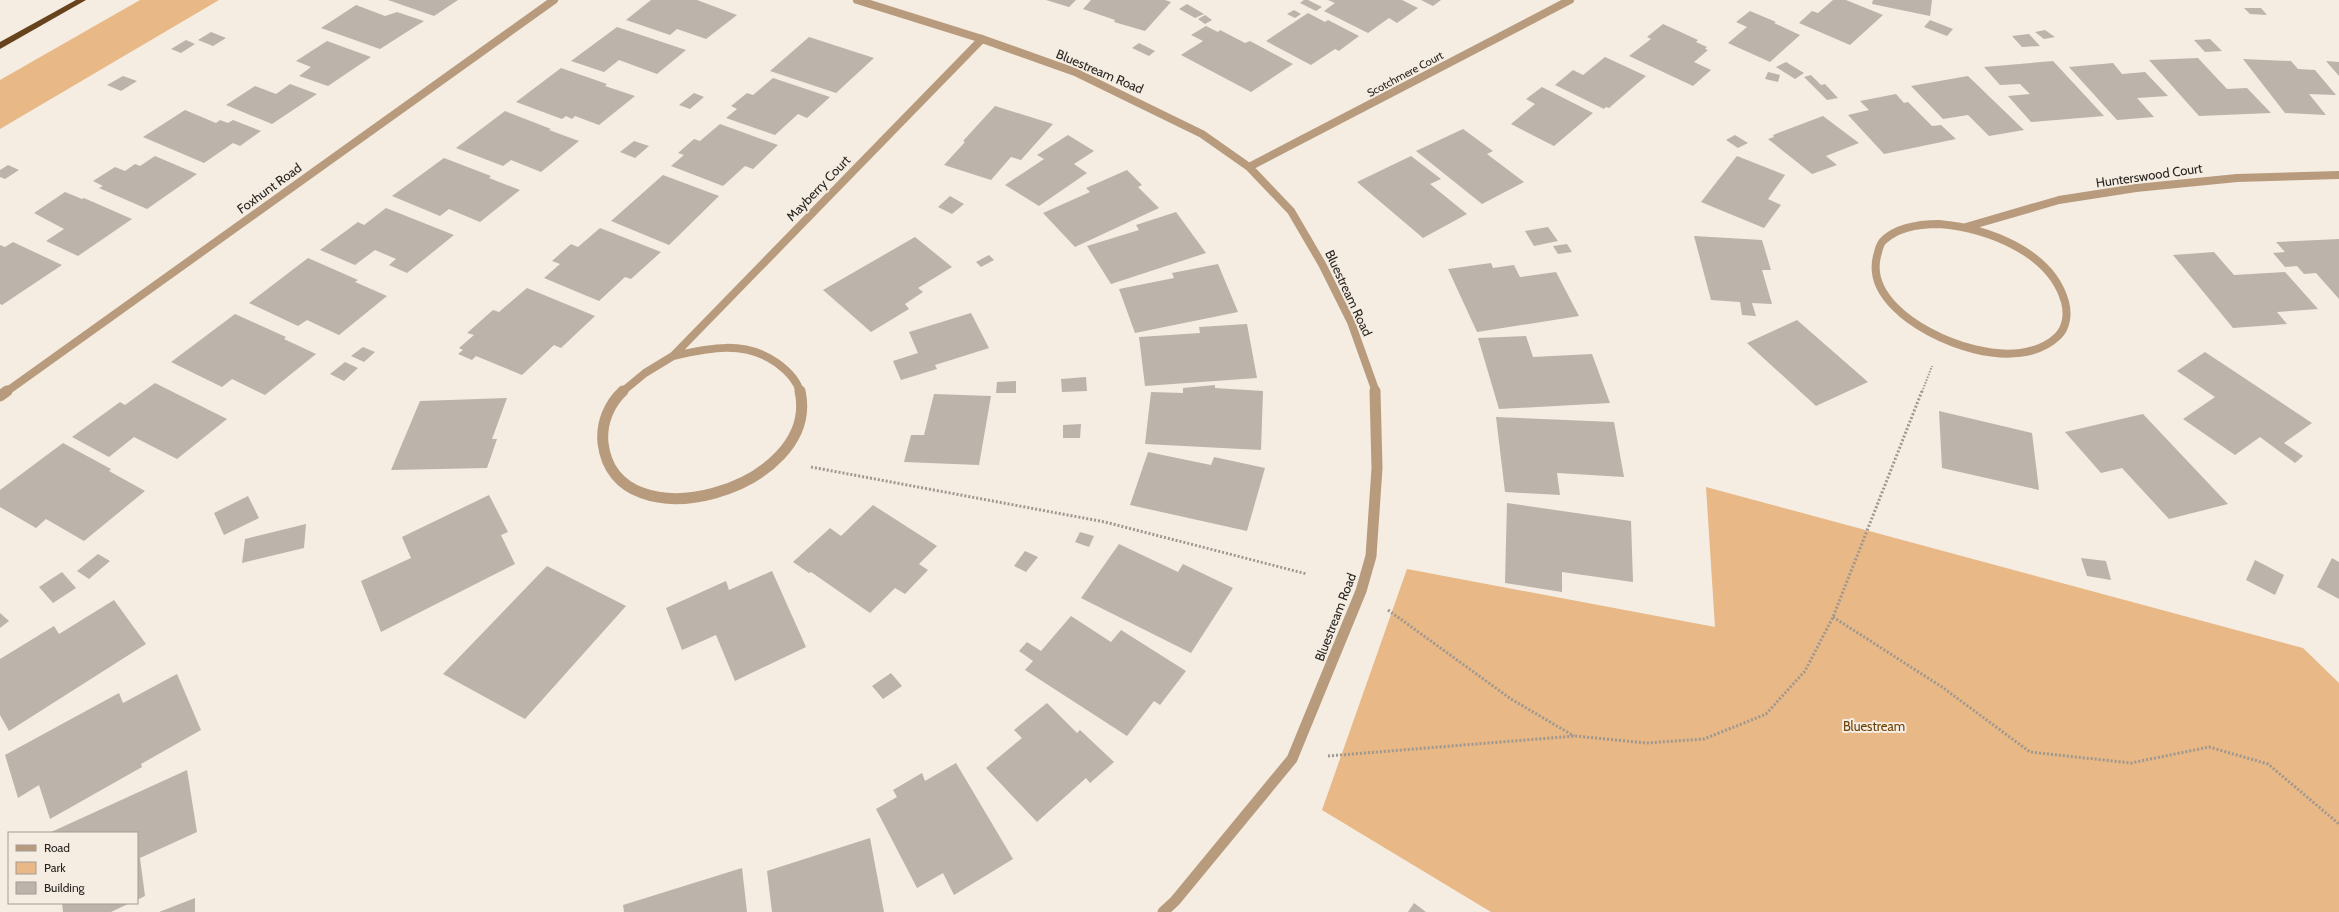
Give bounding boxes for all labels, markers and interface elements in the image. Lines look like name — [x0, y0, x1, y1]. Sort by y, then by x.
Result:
street label: Bluestream Road — [1054, 45, 1146, 97]
street label: Scotchmere Court — [1365, 48, 1446, 100]
street label: Mayberry Court — [783, 151, 854, 224]
street label: Foxhunt Road — [234, 159, 304, 217]
street label: Hunterswood Court — [2095, 160, 2204, 190]
street label: Bluestream Road — [1322, 247, 1376, 339]
street label: Bluestream Road — [1311, 571, 1359, 663]
park label: Bluestream — [1843, 718, 1905, 734]
legend — [8, 832, 138, 904]
text: Road — [44, 840, 70, 855]
text: Park — [44, 860, 66, 875]
text: Building — [44, 880, 86, 895]

